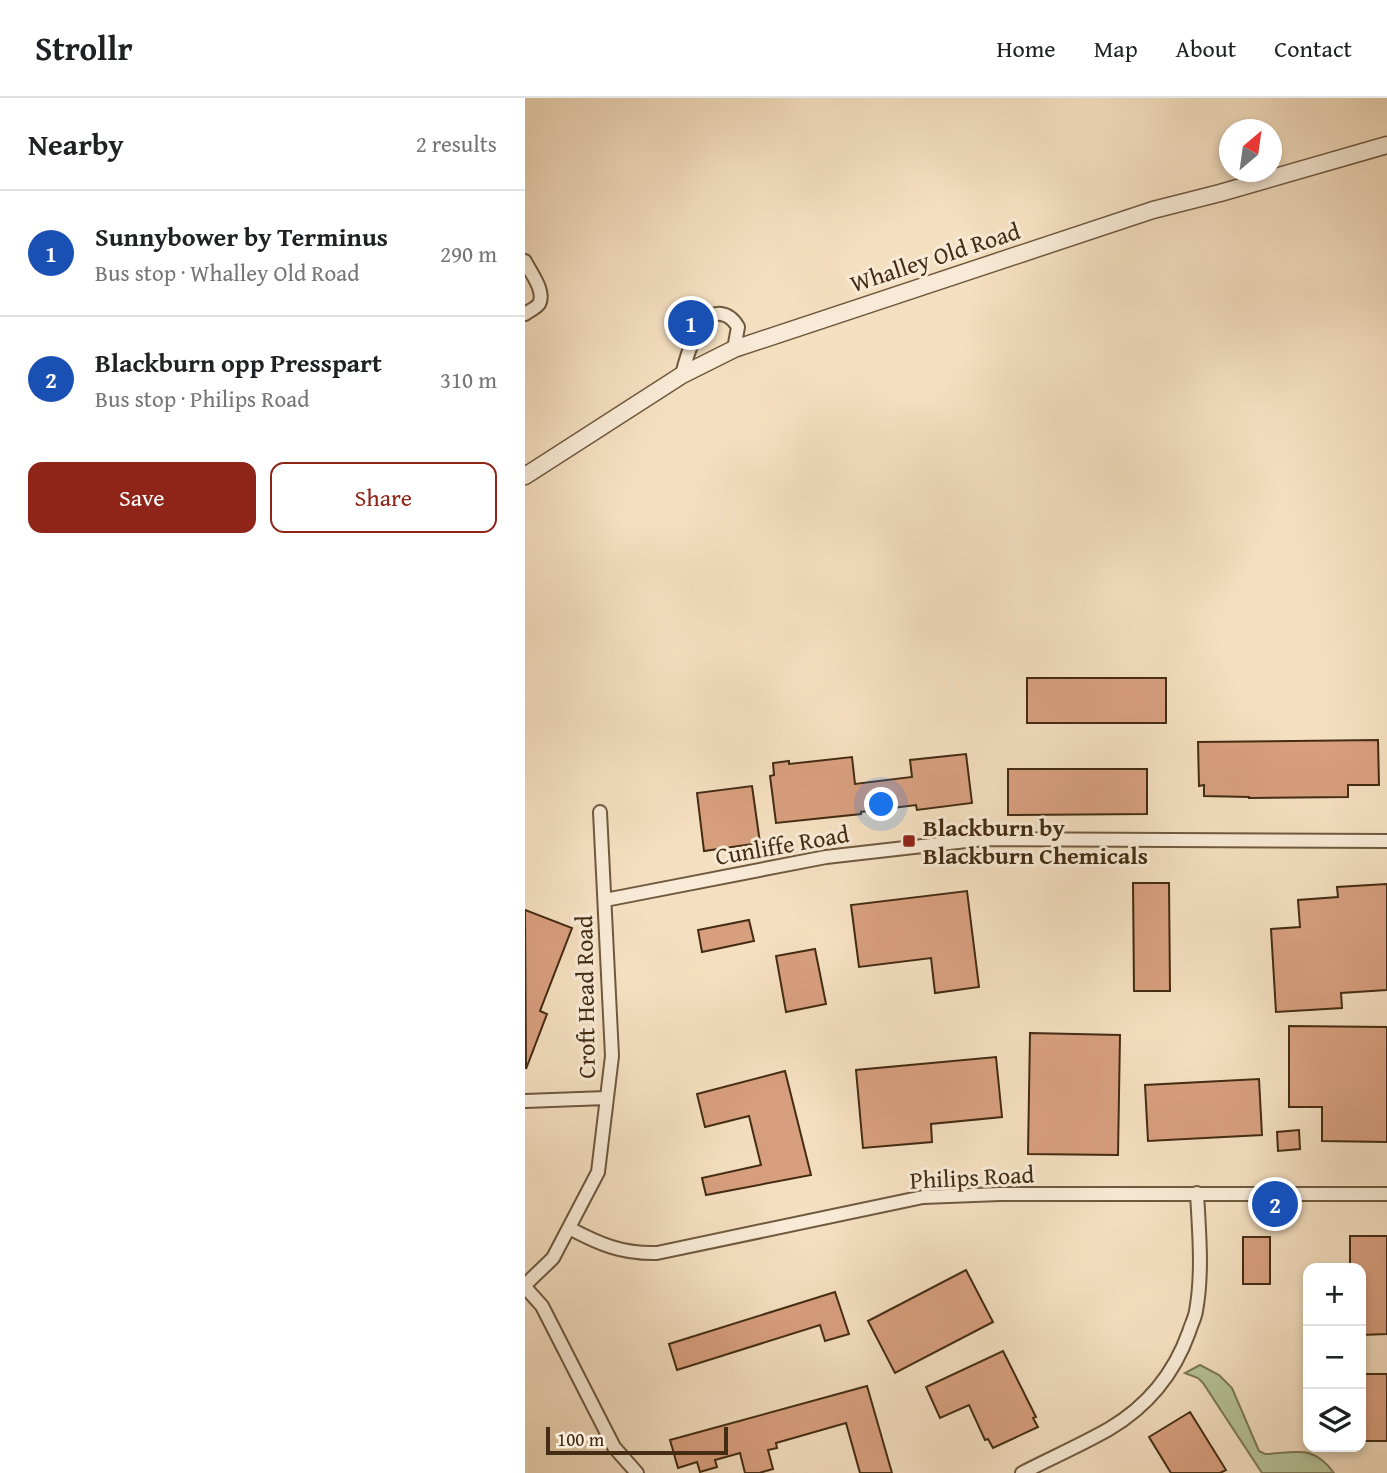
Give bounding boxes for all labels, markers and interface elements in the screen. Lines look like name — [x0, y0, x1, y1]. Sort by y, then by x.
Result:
text: Strollr — [35, 24, 133, 72]
text: Home — [997, 31, 1056, 66]
text: Map — [1094, 31, 1138, 66]
text: About — [1176, 31, 1236, 66]
text: Contact — [1274, 31, 1352, 66]
north arrow — [1219, 119, 1282, 182]
text: Nearby — [28, 122, 124, 166]
text: 2 results — [416, 127, 497, 160]
street label: Whalley Old Road — [846, 213, 1025, 301]
text: Sunnybower by Terminus — [95, 217, 388, 256]
text: 1 — [45, 237, 57, 270]
text: 290 m — [440, 237, 497, 270]
text: Bus stop · Whalley Old Road — [95, 256, 359, 289]
pin: 1 — [668, 297, 714, 349]
text: Blackburn opp Presspart — [95, 343, 382, 382]
text: 2 — [45, 363, 57, 396]
text: 310 m — [440, 363, 497, 396]
text: Bus stop · Philips Road — [95, 382, 309, 415]
button: Save — [28, 462, 256, 533]
button: Share — [270, 462, 497, 533]
your location — [864, 787, 898, 821]
place label: Blackburn by Blackburn Chemicals — [923, 810, 1148, 873]
street label: Cunliffe Road — [712, 816, 852, 874]
marker: Blackburn by Blackburn Chemicals — [901, 833, 917, 849]
street label: Croft Head Road — [566, 915, 604, 1079]
street label: Philips Road — [909, 1156, 1035, 1198]
pin: 2 — [1252, 1178, 1298, 1230]
map controls — [1303, 1263, 1366, 1452]
button: + — [1303, 1263, 1366, 1326]
button: − — [1303, 1326, 1366, 1389]
button: layers — [1303, 1389, 1366, 1452]
scale bar — [546, 1424, 728, 1456]
text: 100 m — [557, 1425, 604, 1453]

